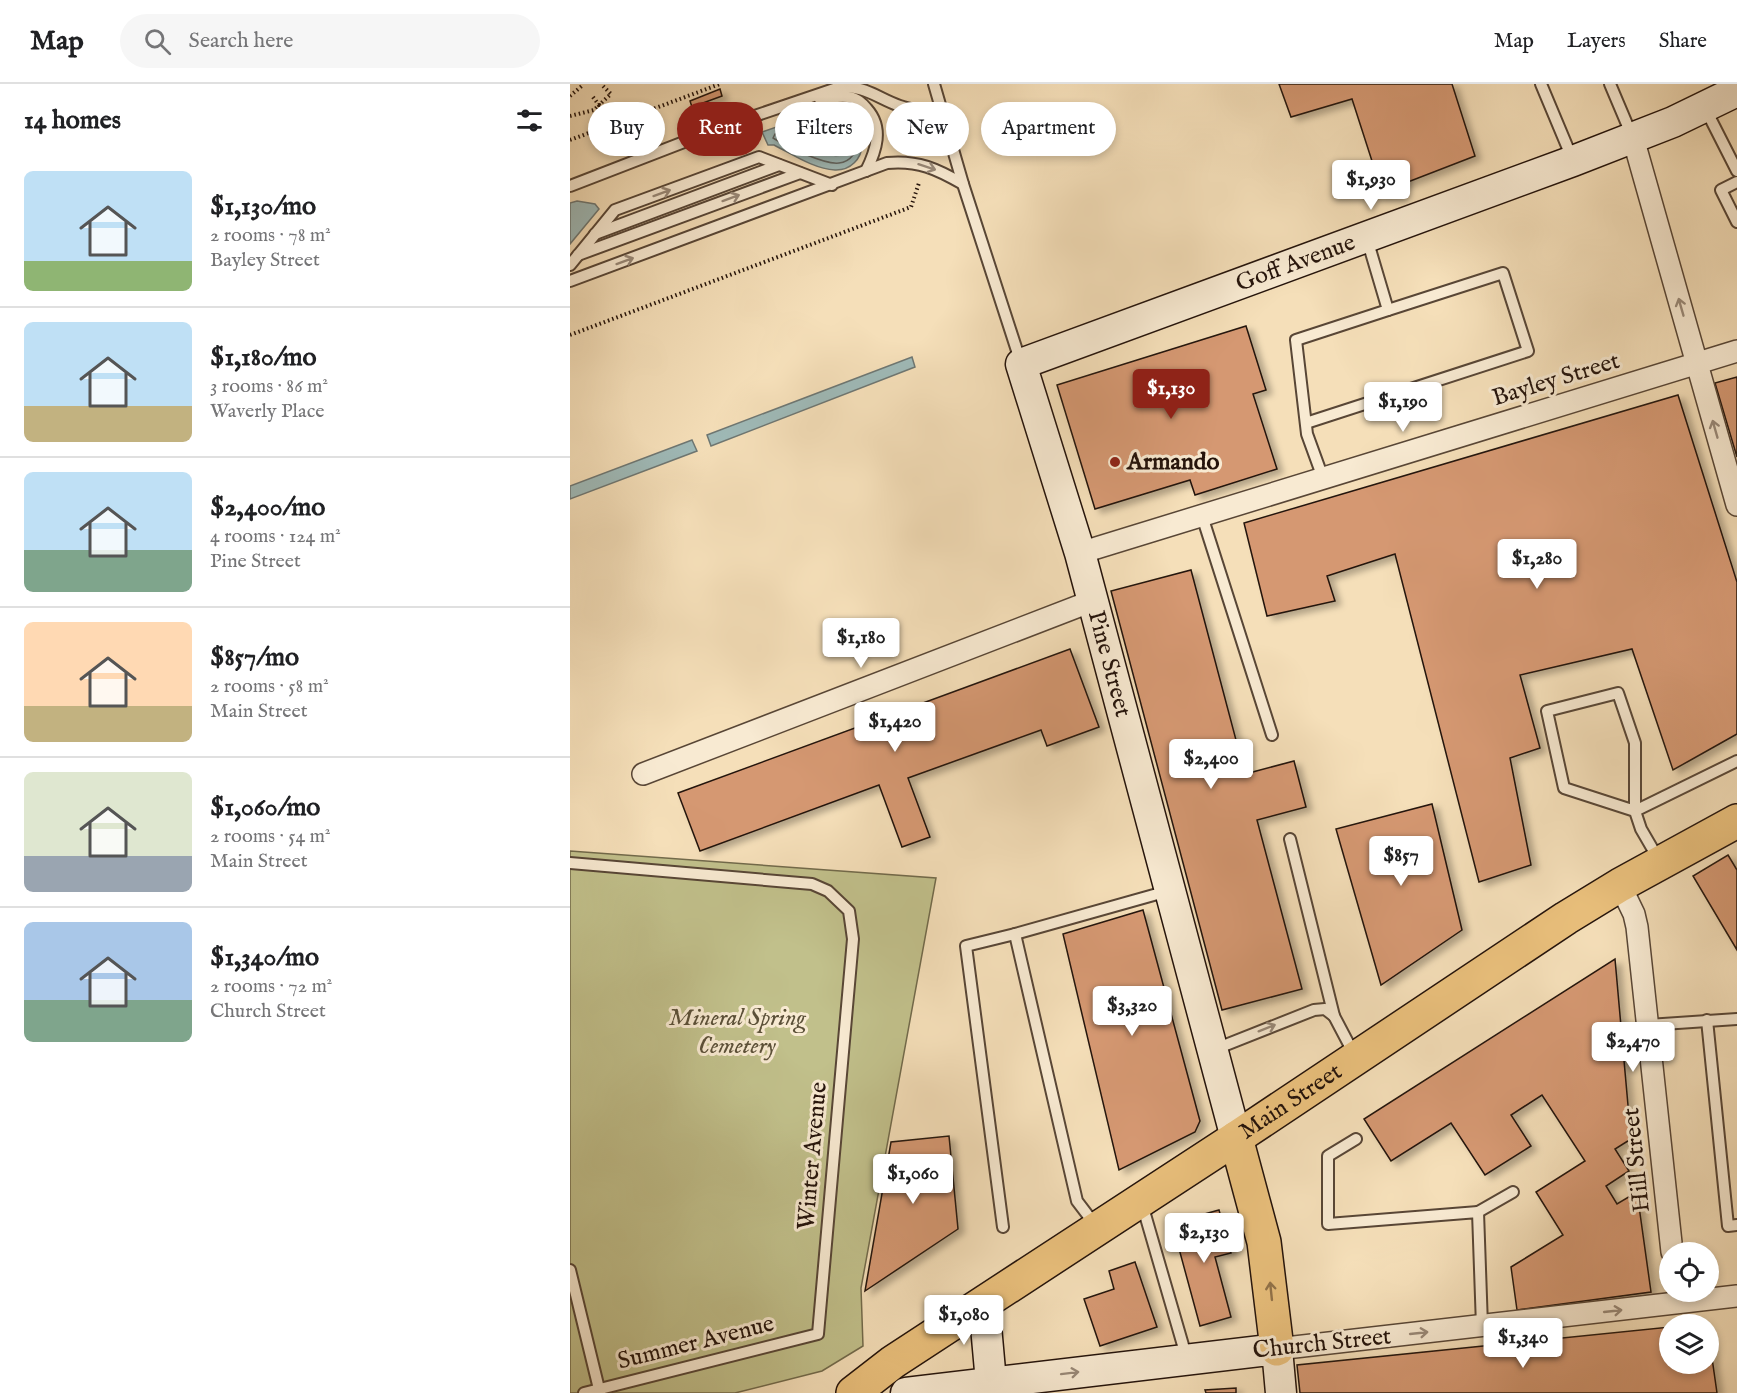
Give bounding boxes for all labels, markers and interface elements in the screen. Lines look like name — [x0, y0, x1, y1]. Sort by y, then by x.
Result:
search box — [120, 14, 540, 68]
text: Map — [30, 24, 84, 59]
icon: search — [141, 25, 174, 58]
text: Search here — [189, 27, 293, 55]
text: Map — [1494, 28, 1534, 55]
text: Layers — [1567, 28, 1626, 55]
text: Share — [1659, 28, 1707, 55]
chip: Buy — [588, 102, 665, 156]
chip: Rent — [677, 102, 763, 156]
chip: Filters — [775, 102, 874, 156]
chip: New — [886, 102, 969, 156]
chip: Apartment — [981, 102, 1116, 156]
text: 14 homes — [24, 104, 121, 137]
icon: filters — [513, 104, 546, 137]
pin: $1,930 — [1322, 160, 1420, 211]
one-way arrow — [917, 162, 936, 173]
text: $1,930 — [1346, 167, 1396, 192]
one-way arrow — [652, 187, 671, 198]
text: $1,130/mo — [210, 190, 316, 223]
one-way arrow — [722, 192, 740, 203]
icon: home — [72, 195, 144, 267]
text: 2 rooms · 78 m² — [210, 223, 331, 248]
street label: Goff Avenue — [1232, 227, 1360, 299]
text: Bayley Street — [210, 248, 320, 273]
one-way arrow — [615, 254, 634, 265]
one-way arrow — [1675, 298, 1686, 317]
text: $1,180/mo — [210, 341, 317, 374]
icon: home — [72, 346, 144, 418]
street label: Bayley Street — [1488, 346, 1624, 414]
pin: $1,130 — [1122, 369, 1220, 420]
text: 3 rooms · 86 m² — [210, 374, 328, 399]
text: $1,130 — [1147, 376, 1195, 401]
pin: $1,190 — [1354, 382, 1452, 433]
text: $1,190 — [1378, 389, 1428, 414]
text: Waverly Place — [210, 399, 324, 424]
one-way arrow — [1708, 420, 1720, 439]
place label: Armando — [1126, 447, 1220, 478]
marker: Armando — [1108, 455, 1122, 469]
text: $2,400/mo — [210, 491, 325, 524]
icon: home — [72, 496, 144, 568]
text: 4 rooms · 124 m² — [210, 524, 341, 549]
pin: $1,280 — [1488, 539, 1586, 590]
text: $1,280 — [1512, 546, 1562, 571]
text: Pine Street — [210, 549, 301, 574]
street label: Pine Street — [1080, 607, 1138, 721]
pin: $1,180 — [812, 618, 910, 669]
text: $1,180 — [837, 625, 885, 650]
text: $857/mo — [210, 641, 299, 674]
icon: home — [72, 646, 144, 718]
text: 2 rooms · 58 m² — [210, 674, 329, 699]
text: Main Street — [210, 699, 308, 724]
pin: $1,420 — [846, 702, 944, 753]
text: $1,420 — [868, 709, 922, 734]
pin: $2,400 — [1162, 739, 1260, 790]
text: $2,400 — [1183, 746, 1239, 771]
text: $1,060/mo — [210, 791, 320, 824]
icon: home — [72, 796, 144, 868]
text: 2 rooms · 54 m² — [210, 824, 331, 849]
pin: $857 — [1365, 836, 1437, 887]
text: $857 — [1383, 843, 1419, 868]
text: Main Street — [210, 849, 308, 874]
text: $1,340/mo — [210, 941, 319, 974]
icon: home — [72, 946, 144, 1018]
text: 2 rooms · 72 m² — [210, 974, 332, 999]
pin: $3,320 — [1083, 986, 1181, 1037]
text: $3,320 — [1107, 993, 1157, 1018]
text: Church Street — [210, 999, 326, 1024]
park label: Mineral Spring Cemetery — [669, 1003, 806, 1062]
one-way arrow — [1257, 1022, 1276, 1033]
pin: $2,470 — [1584, 1022, 1682, 1073]
text: $2,470 — [1606, 1029, 1660, 1054]
street label: Main Street — [1233, 1056, 1348, 1147]
street label: Winter Avenue — [791, 1081, 835, 1231]
street label: Hill Street — [1616, 1106, 1658, 1214]
pin: $1,060 — [864, 1154, 962, 1205]
text: $1,060 — [887, 1161, 939, 1186]
pin: $2,130 — [1155, 1213, 1253, 1264]
text: $2,130 — [1179, 1220, 1229, 1245]
map controls — [1659, 1242, 1719, 1374]
button: locate — [1659, 1242, 1719, 1302]
one-way arrow — [1265, 1282, 1276, 1301]
pin: $1,080 — [915, 1295, 1013, 1346]
text: $1,080 — [938, 1302, 990, 1327]
one-way arrow — [1602, 1305, 1622, 1316]
street label: Summer Avenue — [615, 1309, 777, 1377]
button: layers — [1659, 1314, 1719, 1374]
pin: $1,340 — [1474, 1318, 1572, 1369]
street label: Church Street — [1251, 1321, 1393, 1367]
text: $1,340 — [1498, 1325, 1548, 1350]
one-way arrow — [1408, 1327, 1428, 1338]
one-way arrow — [1060, 1368, 1080, 1379]

